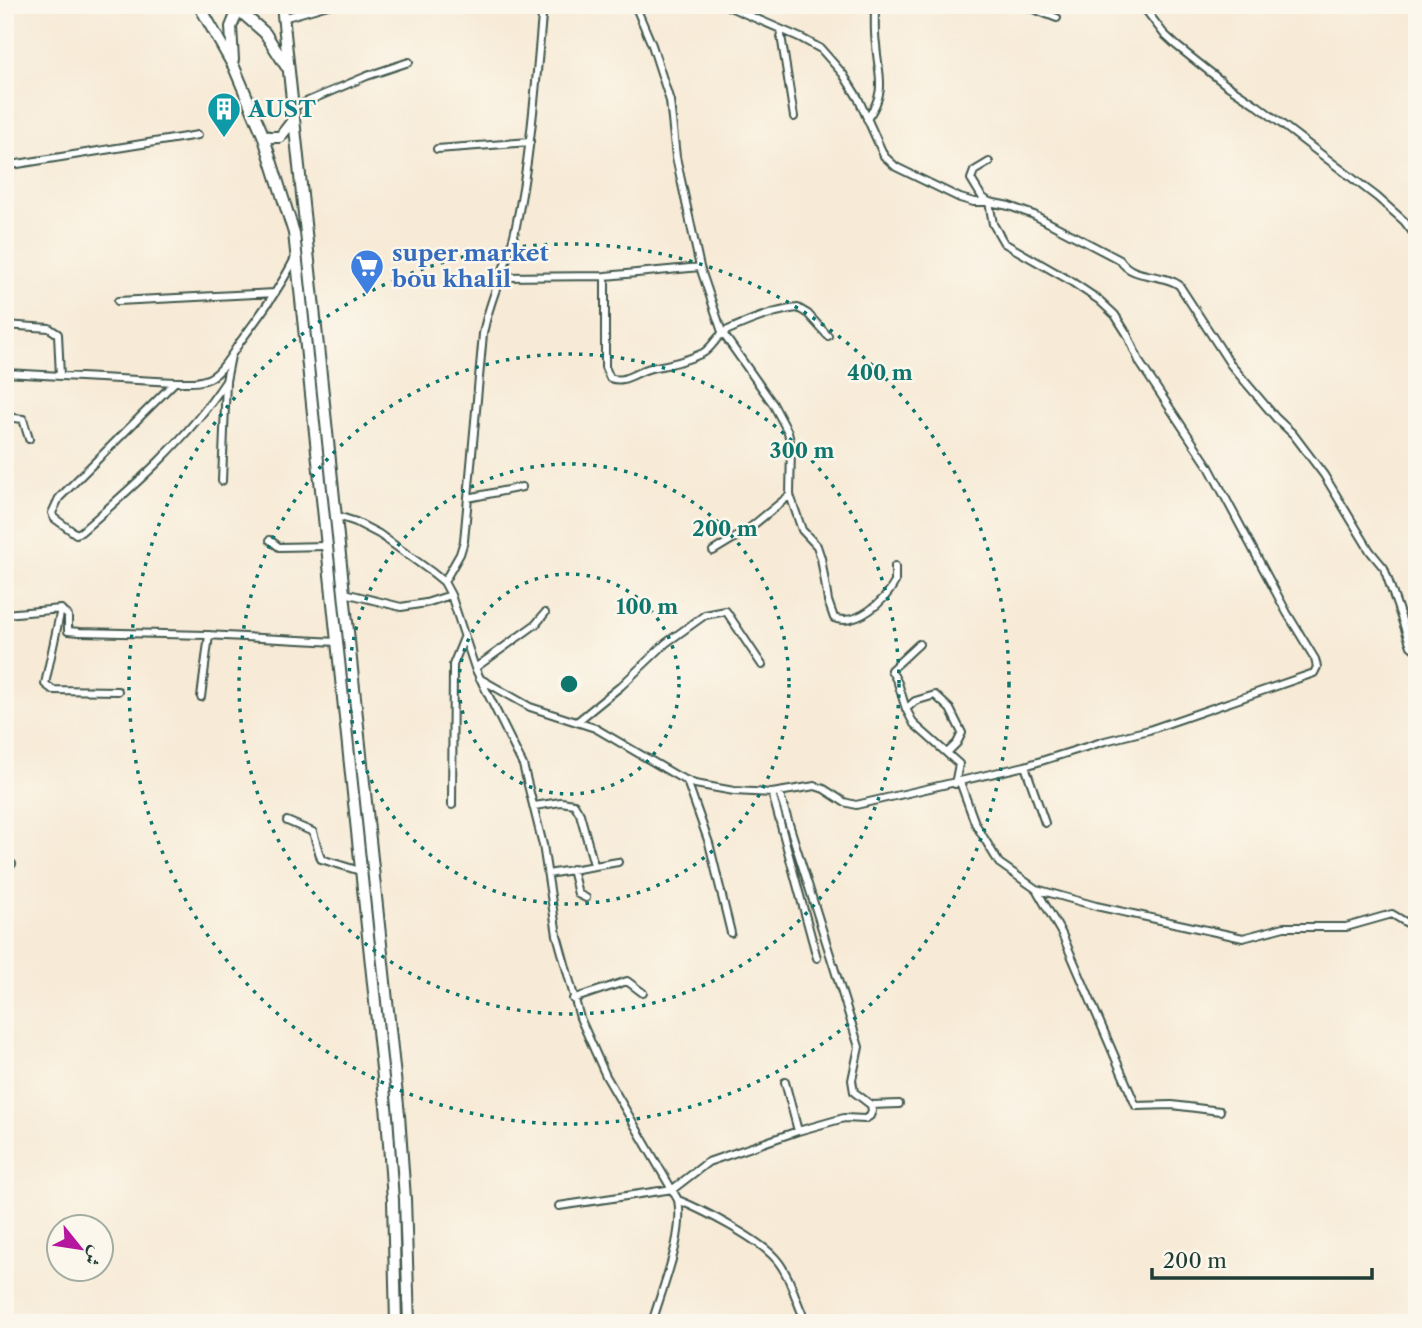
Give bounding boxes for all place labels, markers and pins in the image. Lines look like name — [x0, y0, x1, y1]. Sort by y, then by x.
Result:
building icon: AUST — [205, 90, 243, 139]
place label: AUST — [247, 95, 316, 123]
place label: super market bou khalil — [391, 239, 550, 293]
supermarket icon: super market bou khalil — [348, 247, 386, 296]
centre of rings — [557, 672, 581, 696]

